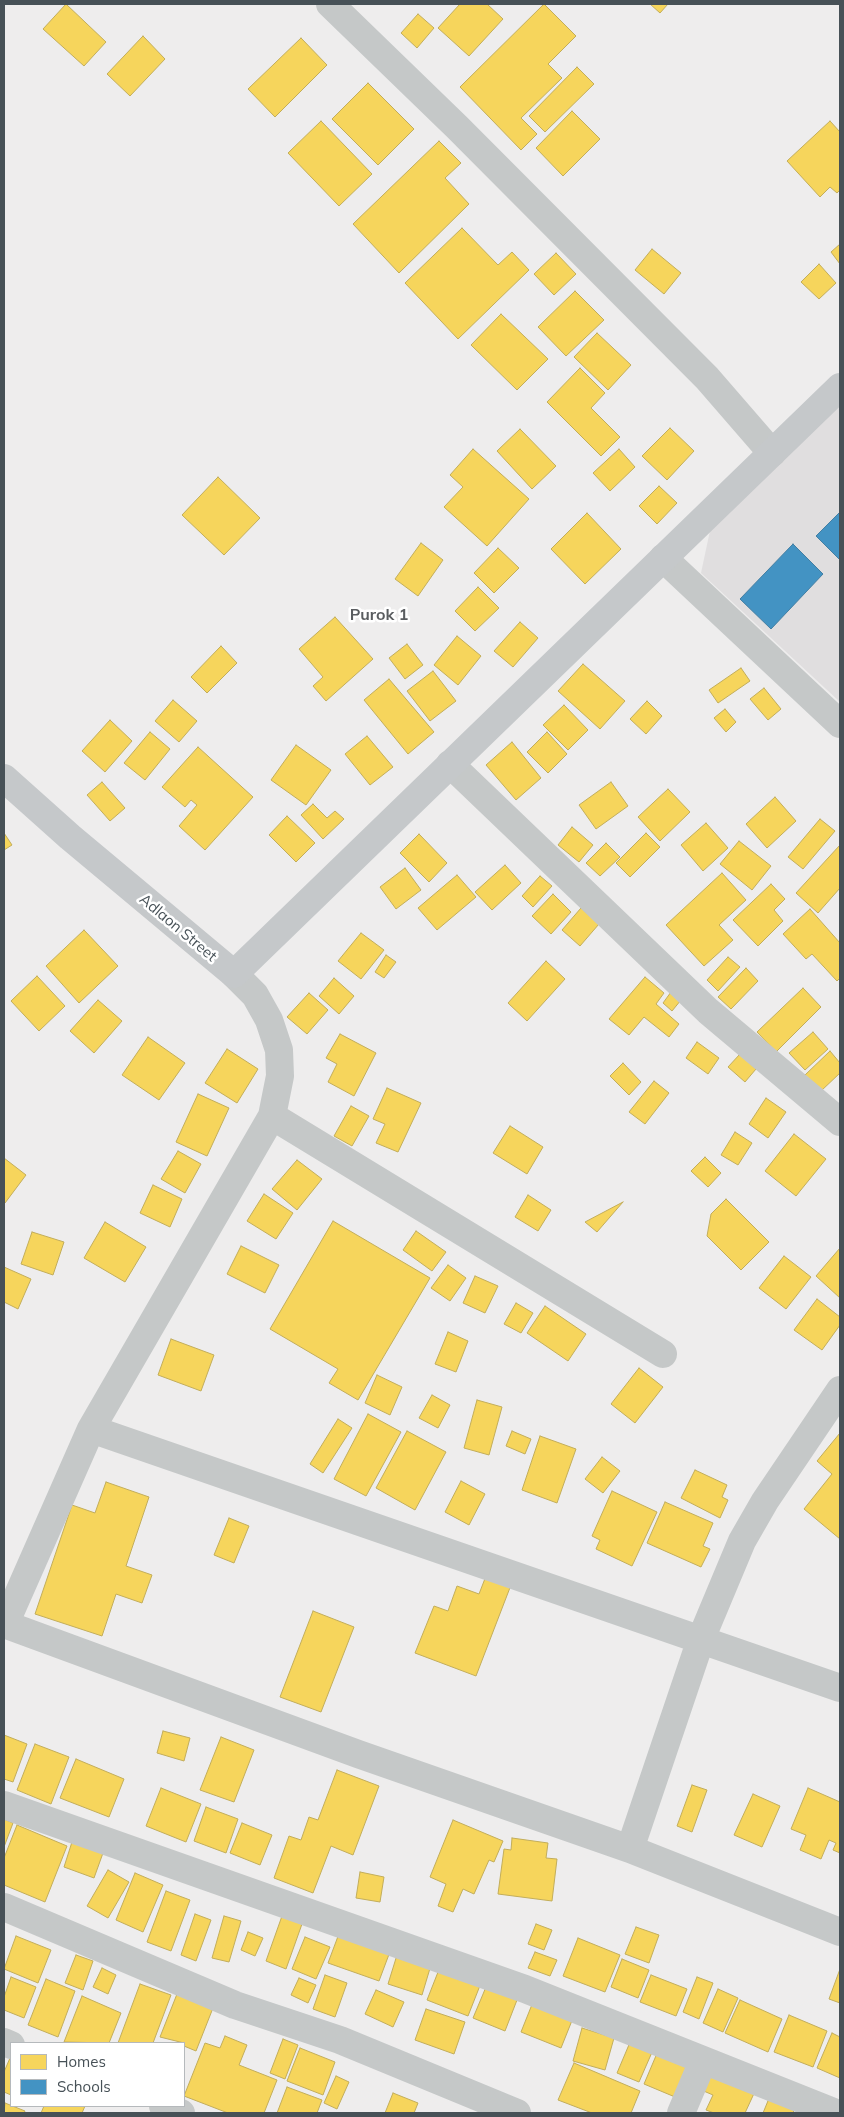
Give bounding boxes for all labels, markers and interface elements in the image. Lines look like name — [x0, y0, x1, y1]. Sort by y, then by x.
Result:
district label: Purok 1 — [350, 605, 408, 625]
street label: Adlaon Street — [136, 890, 220, 966]
legend — [10, 2042, 185, 2107]
text: Homes — [57, 2052, 106, 2071]
text: Schools — [57, 2077, 111, 2096]

